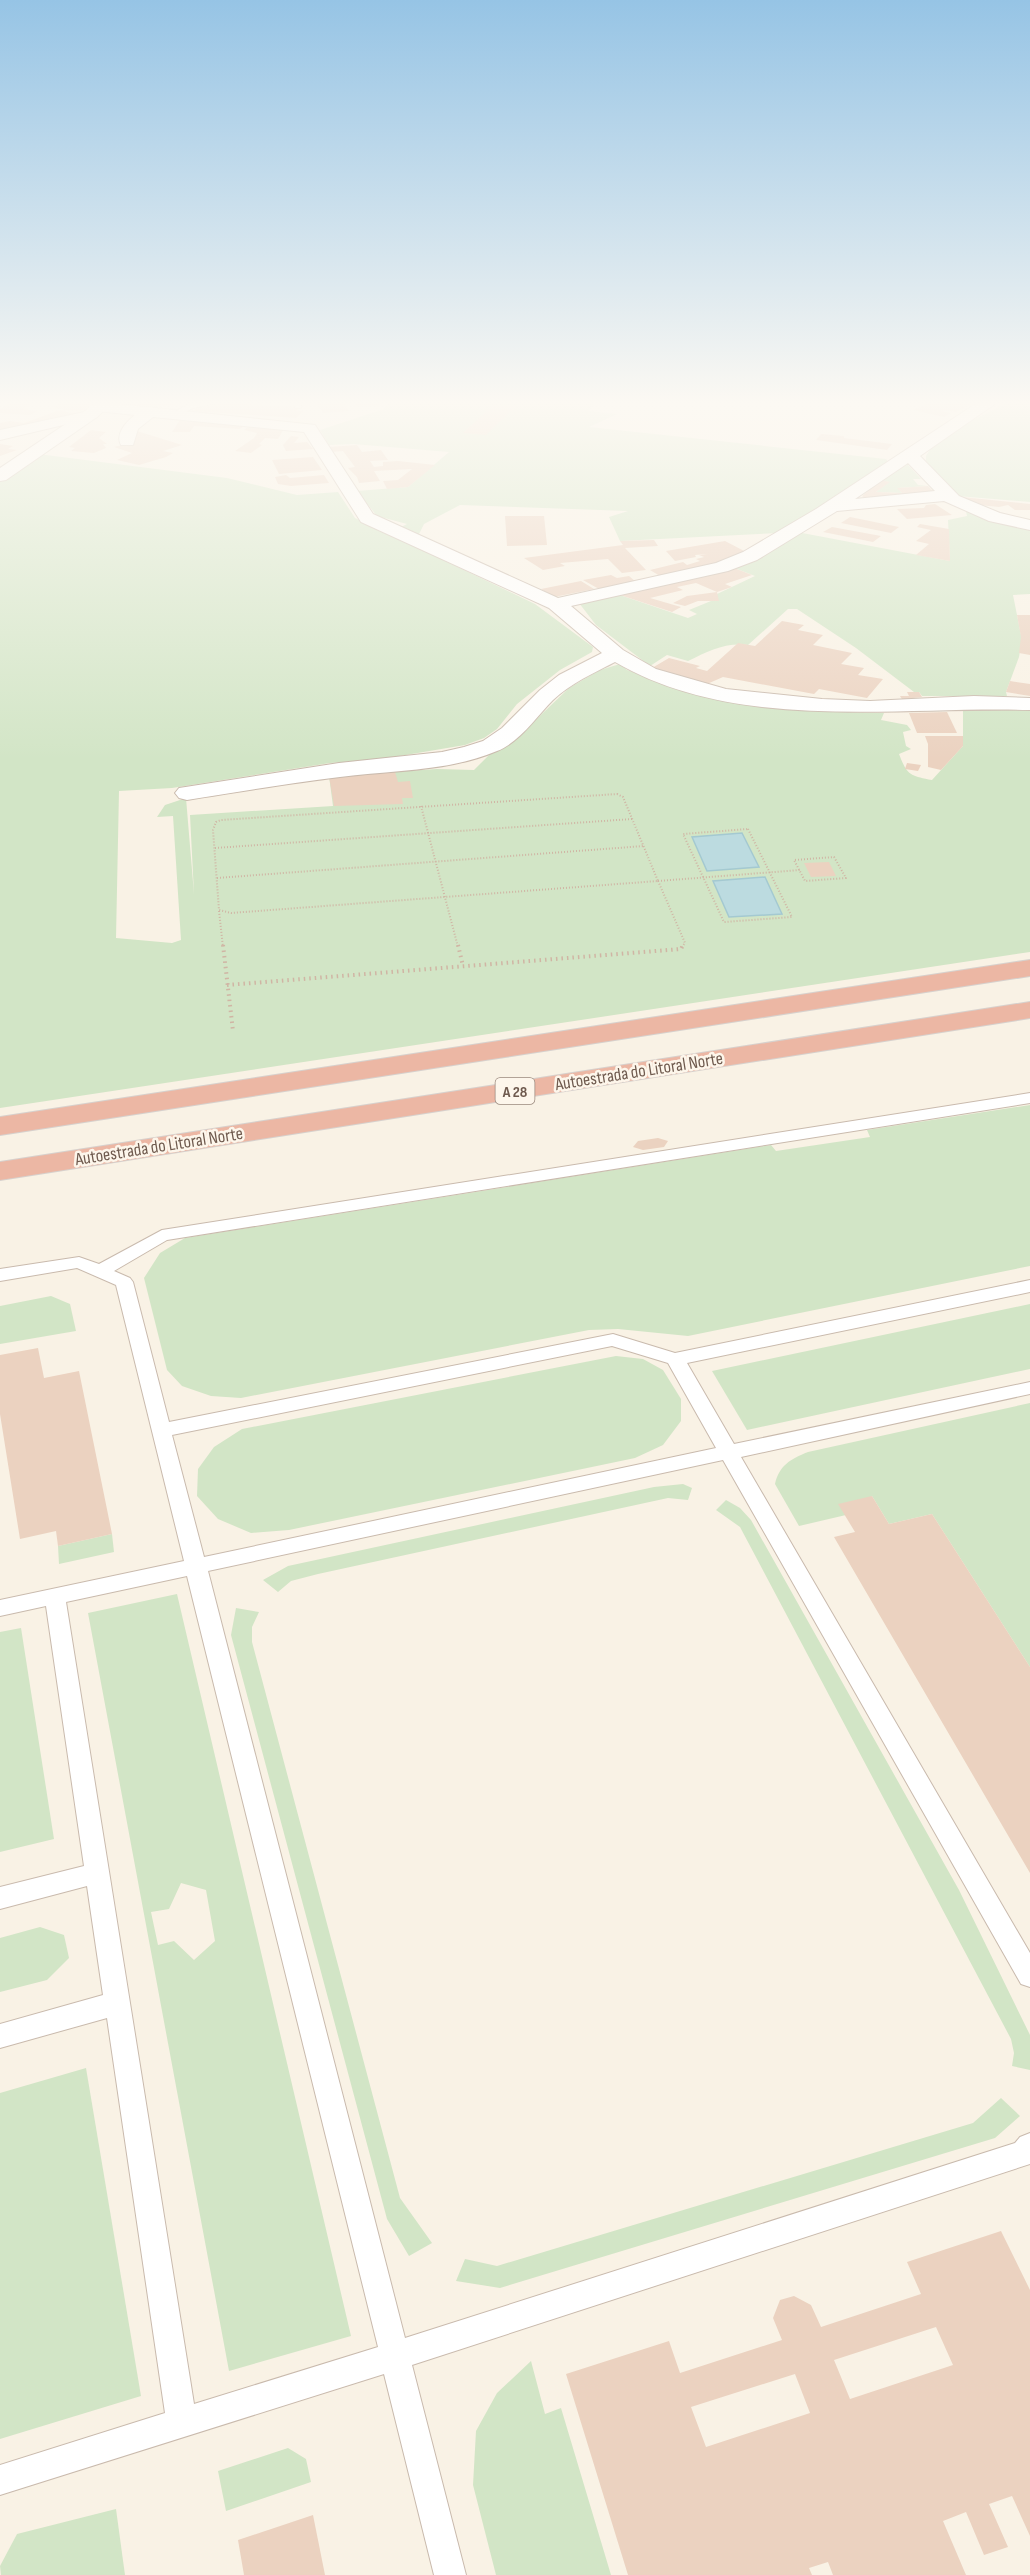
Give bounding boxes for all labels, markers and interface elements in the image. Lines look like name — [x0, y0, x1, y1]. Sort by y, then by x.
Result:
street label: Autoestrada do Litoral Norte — [553, 1048, 724, 1095]
road number: A 28 — [496, 1078, 534, 1104]
street label: Autoestrada do Litoral Norte — [73, 1123, 244, 1170]

